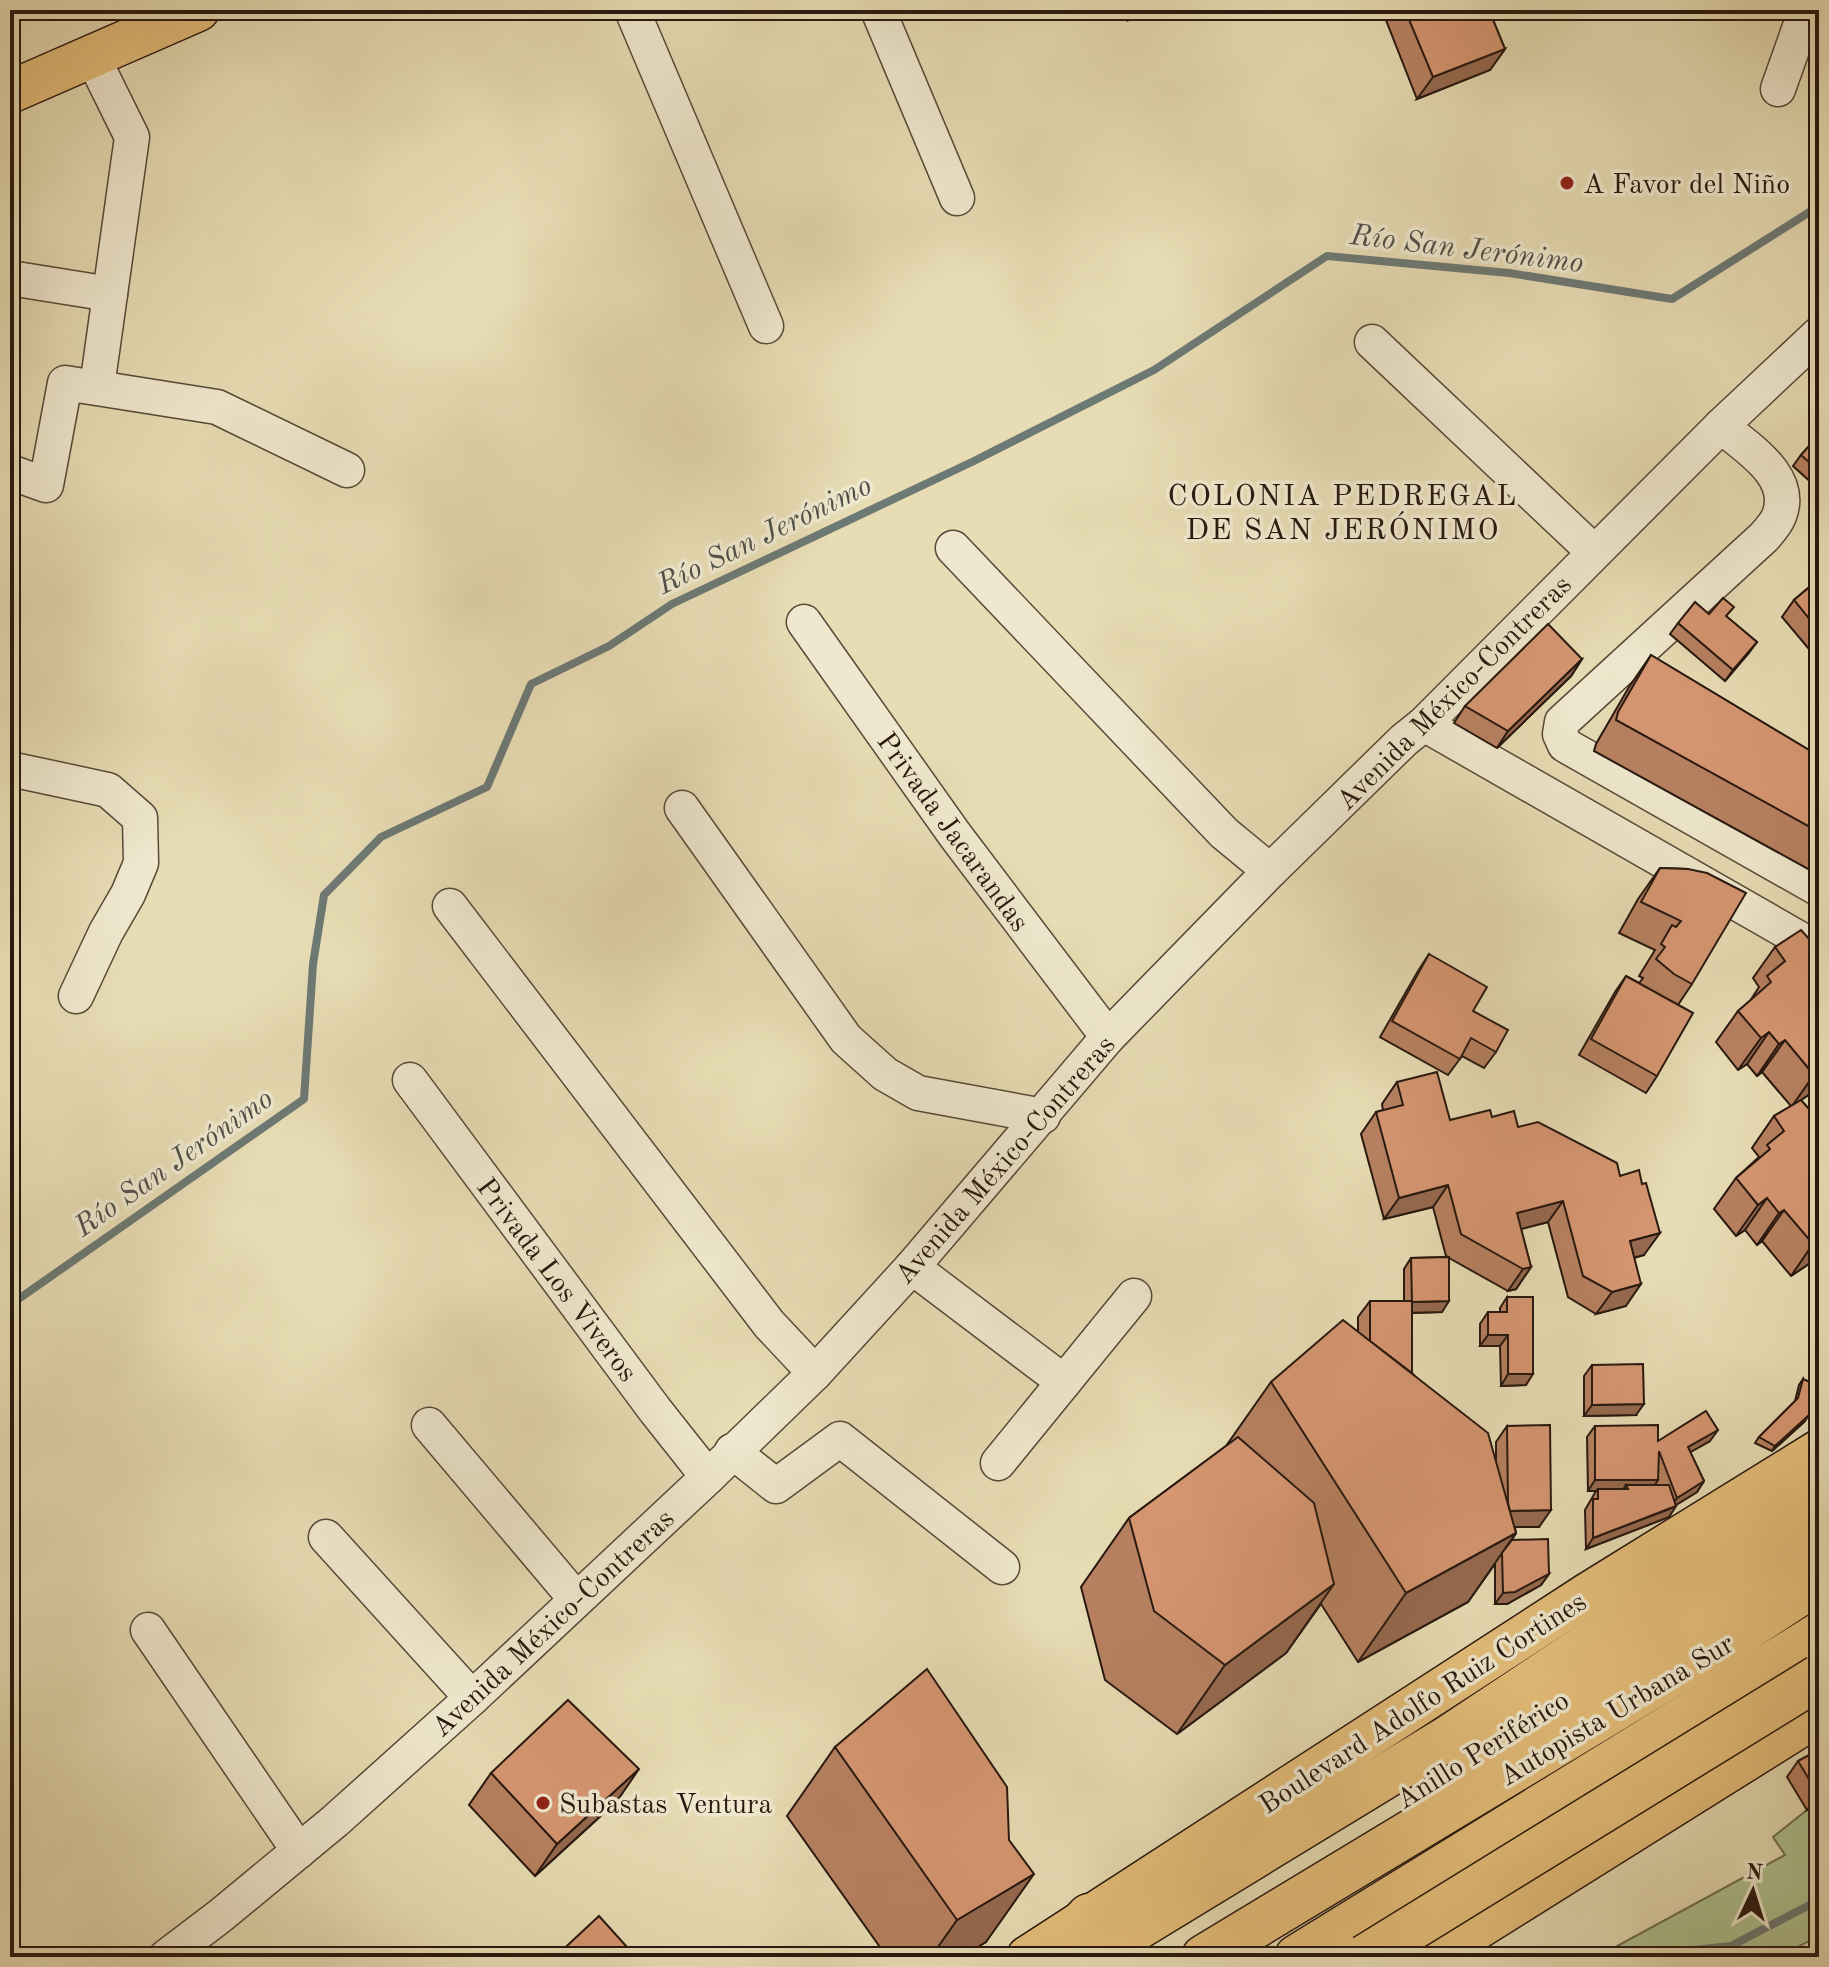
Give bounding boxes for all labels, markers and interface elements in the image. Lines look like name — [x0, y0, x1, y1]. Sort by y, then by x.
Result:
place label: A Favor del Niño — [1583, 172, 1790, 200]
marker: A Favor del Niño — [1558, 174, 1576, 192]
water label: Río San Jerónimo — [1348, 221, 1585, 279]
water label: Río San Jerónimo — [652, 471, 877, 601]
district label: COLONIA PEDREGAL DE SAN JERÓNIMO — [1168, 482, 1518, 546]
street label: Avenida México-Contreras — [1332, 571, 1578, 817]
street label: Privada Jacarandas — [870, 728, 1033, 937]
street label: Avenida México-Contreras — [891, 1031, 1122, 1291]
water label: Río San Jerónimo — [69, 1084, 279, 1244]
street label: Privada Los Viveros — [470, 1174, 641, 1388]
street label: Avenida México-Contreras — [428, 1505, 680, 1743]
street label: Boulevard Adolfo Ruiz Cortines — [1255, 1588, 1592, 1821]
street label: Autopista Urbana Sur — [1496, 1631, 1740, 1793]
street label: Anillo Periférico — [1392, 1687, 1575, 1816]
place label: Subastas Ventura — [559, 1792, 772, 1820]
marker: Subastas Ventura — [534, 1794, 552, 1812]
north arrow — [1713, 1851, 1793, 1931]
text: N — [1745, 1861, 1764, 1885]

